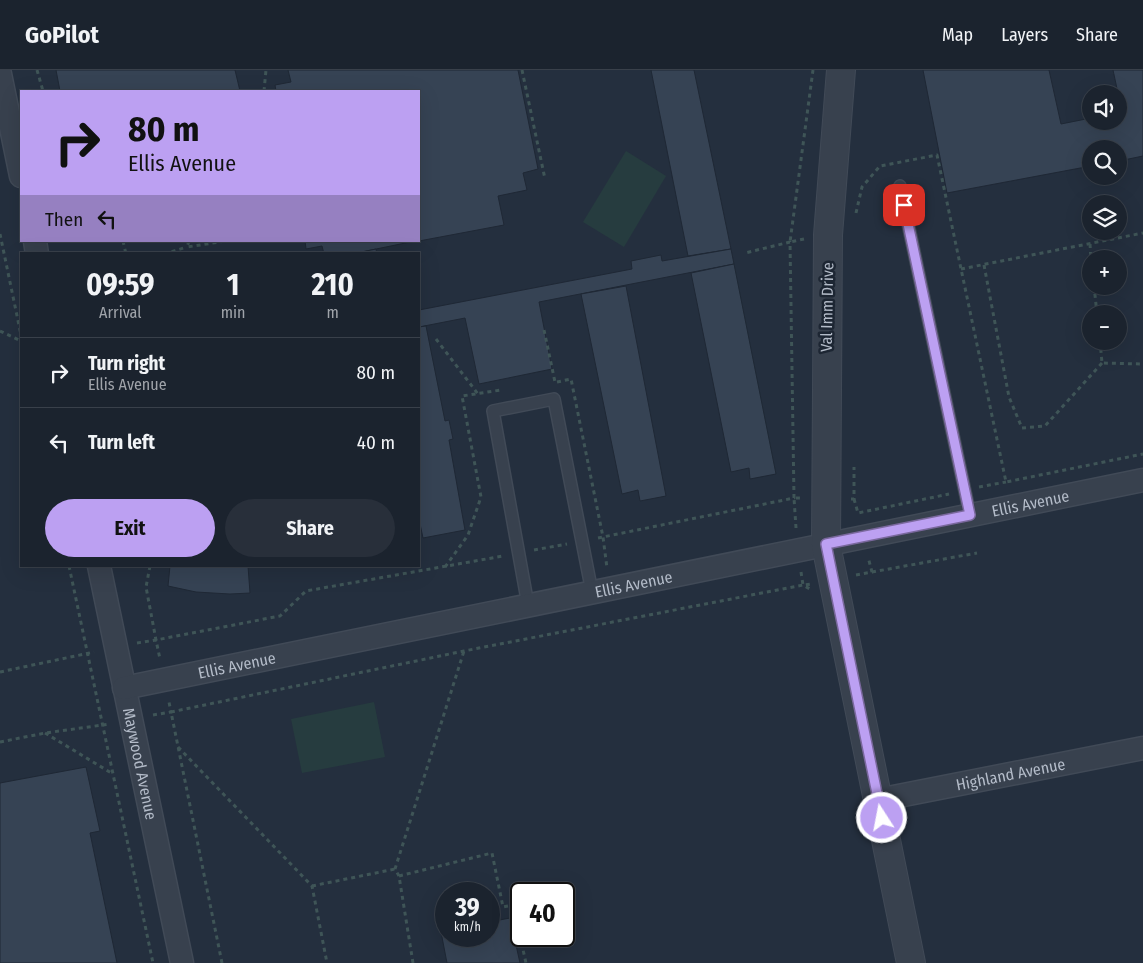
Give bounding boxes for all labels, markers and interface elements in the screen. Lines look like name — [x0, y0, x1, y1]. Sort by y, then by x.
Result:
text: GoPilot — [25, 21, 99, 49]
text: Map — [942, 24, 973, 46]
text: Layers — [1001, 24, 1048, 46]
text: Share — [1076, 24, 1118, 46]
map controls — [1082, 85, 1127, 350]
button: sound — [1082, 85, 1127, 130]
text: 80 m — [128, 108, 200, 150]
icon: right — [45, 110, 110, 175]
button: search — [1082, 140, 1127, 185]
text: Ellis Avenue — [128, 150, 236, 177]
pin — [883, 184, 925, 226]
icon: arrive — [890, 191, 918, 219]
button: layers — [1082, 195, 1127, 240]
icon: left — [93, 205, 121, 233]
text: Then — [45, 208, 83, 231]
button: + — [1082, 250, 1127, 295]
street label: Val Imm Drive — [817, 262, 837, 352]
text: 09:59 — [86, 267, 155, 303]
text: 1 — [227, 267, 239, 303]
text: 210 — [311, 267, 354, 303]
text: Arrival — [99, 303, 142, 322]
text: min — [221, 303, 245, 322]
text: m — [327, 303, 339, 322]
button: − — [1082, 305, 1127, 350]
text: Turn right — [88, 352, 165, 375]
icon: right — [45, 359, 73, 387]
text: 80 m — [357, 361, 395, 384]
text: Ellis Avenue — [88, 375, 167, 394]
icon: left — [45, 429, 73, 457]
text: Turn left — [88, 431, 155, 454]
text: 40 m — [357, 431, 395, 454]
street label: Ellis Avenue — [990, 486, 1071, 520]
button: Exit — [45, 499, 215, 557]
button: Share — [225, 499, 395, 557]
street label: Ellis Avenue — [593, 567, 674, 601]
street label: Ellis Avenue — [196, 648, 277, 682]
street label: Maywood Avenue — [119, 706, 161, 822]
street label: Highland Avenue — [954, 754, 1067, 794]
position arrow — [855, 791, 907, 843]
speed limit sign: 40 — [510, 882, 575, 947]
text: 39 — [455, 893, 480, 923]
text: km/h — [454, 920, 481, 934]

